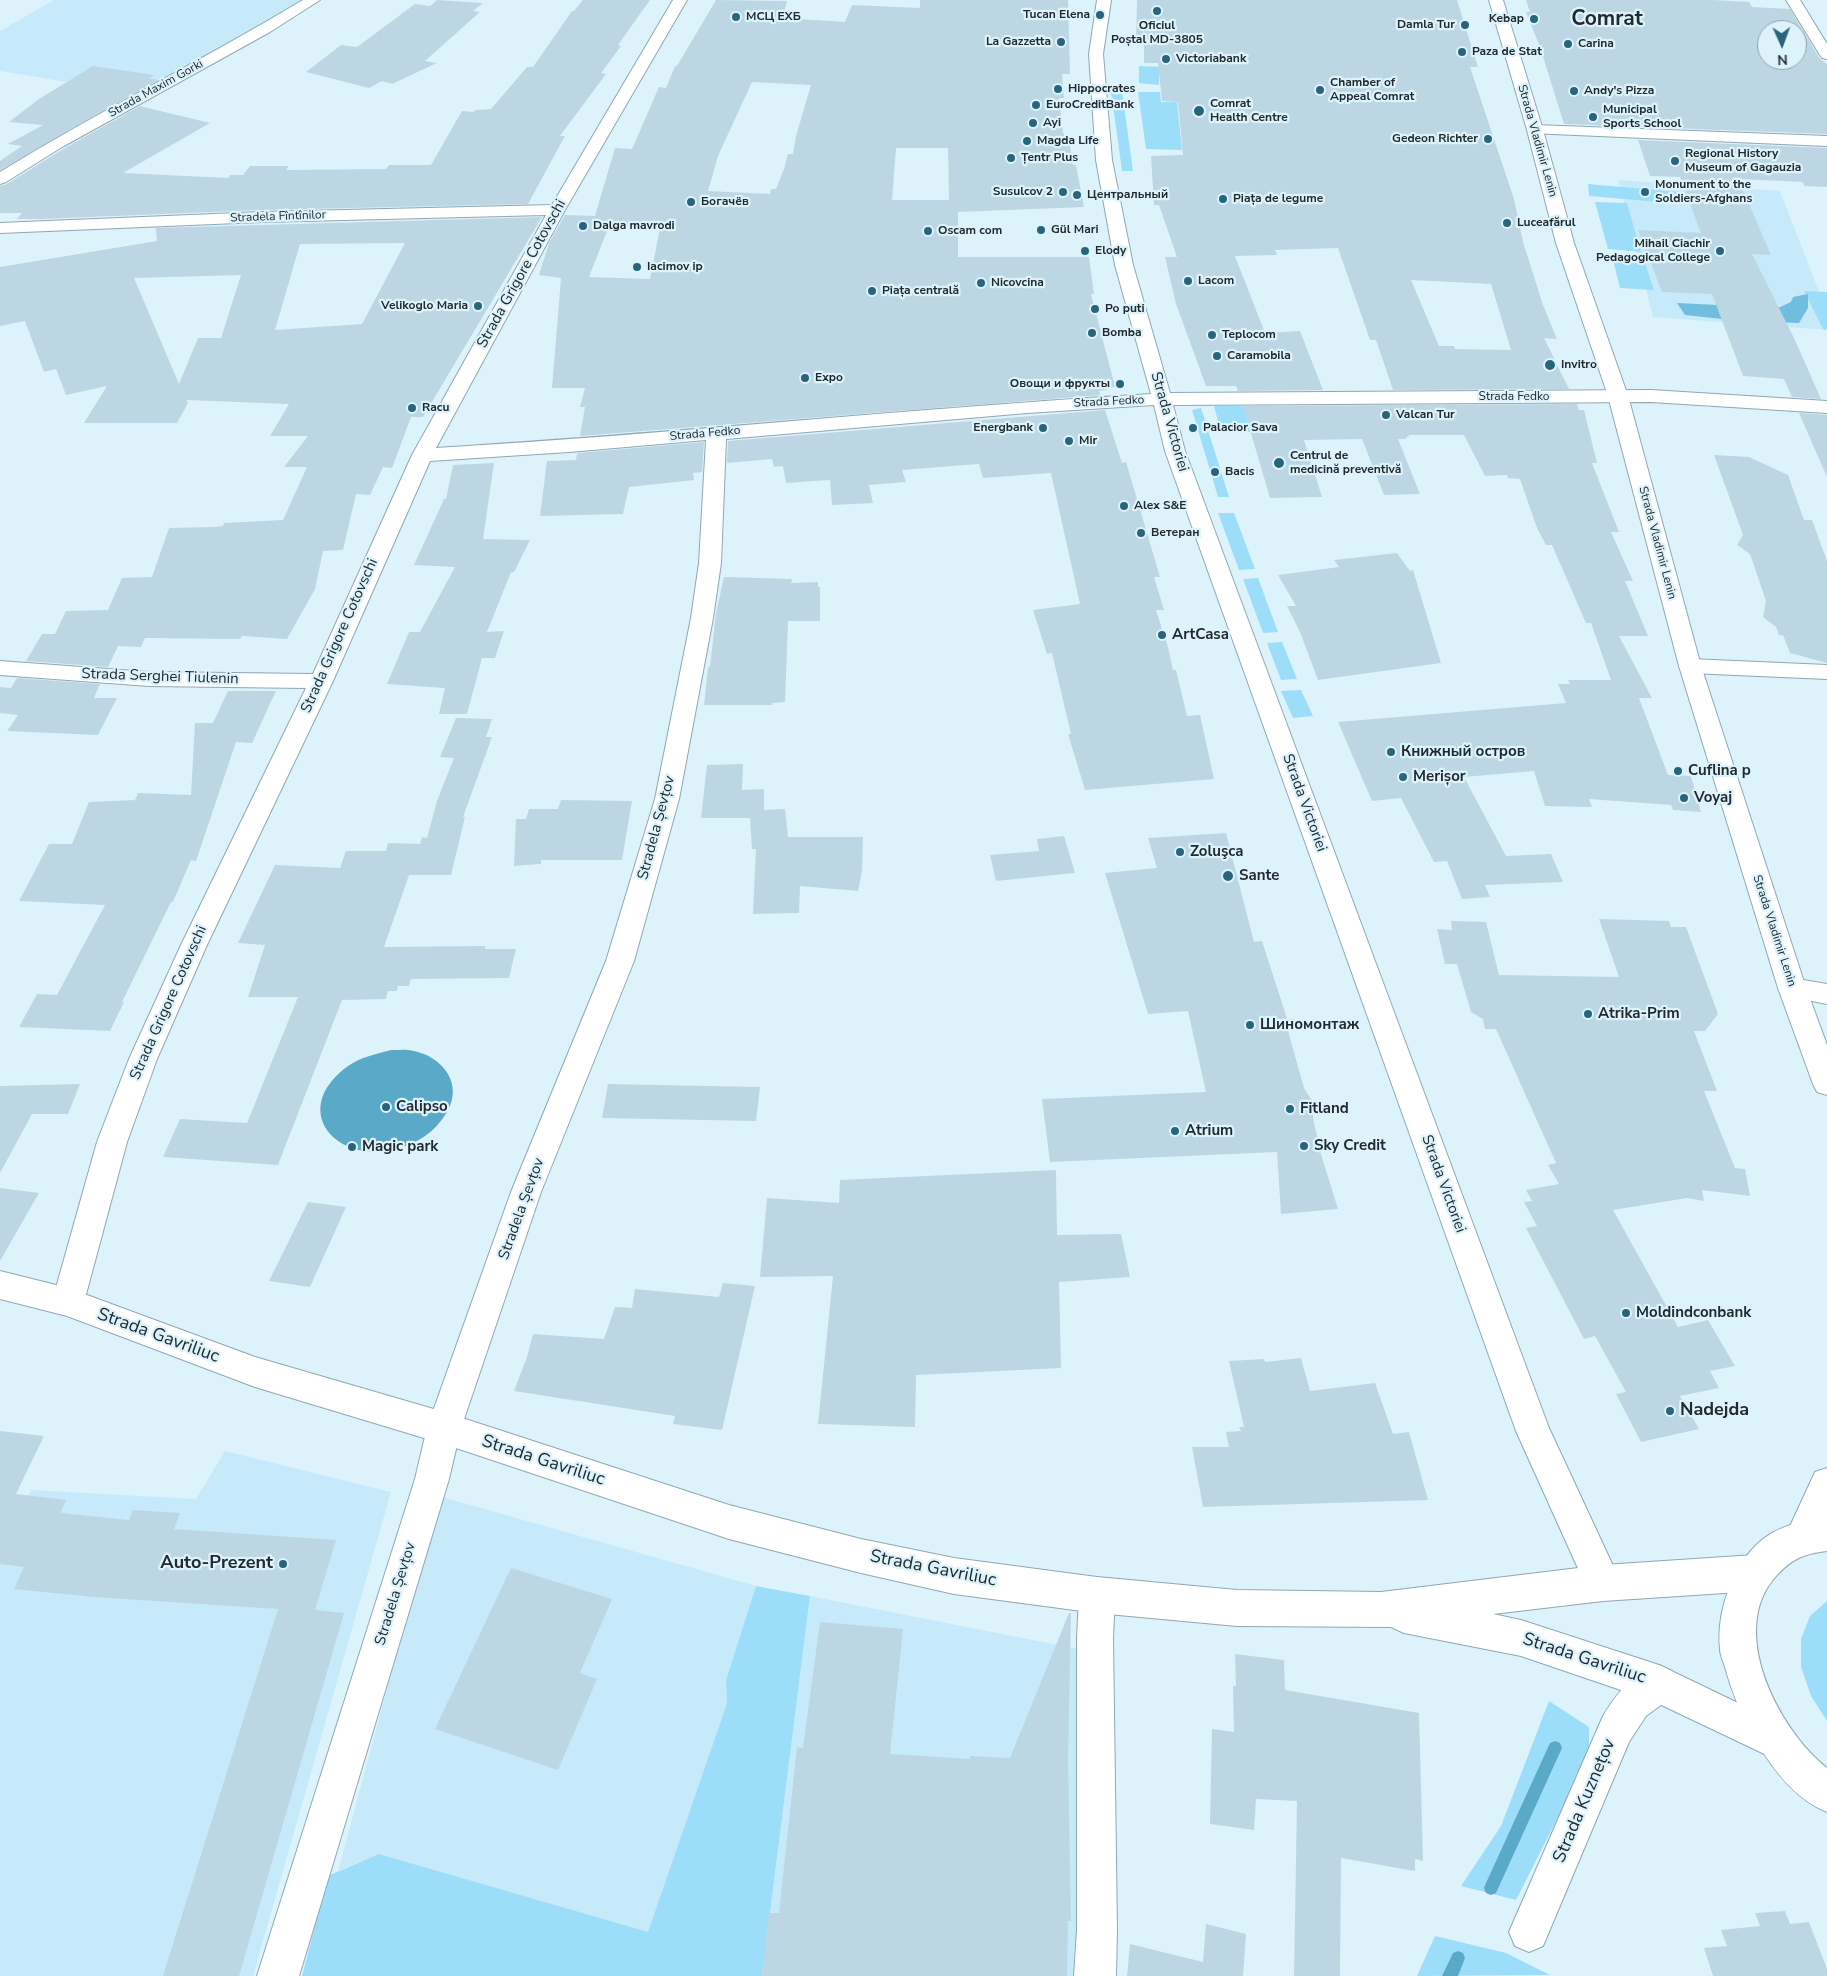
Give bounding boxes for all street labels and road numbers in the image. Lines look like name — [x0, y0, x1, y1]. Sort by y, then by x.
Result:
street label: Strada Maxim Gorki — [106, 57, 206, 121]
street label: Strada Vladimir Lenin — [1514, 83, 1560, 199]
street label: Strada Grigore Cotovschi — [474, 197, 570, 351]
street label: Stradela Fîntînilor — [230, 208, 326, 226]
street label: Strada Victoriei — [1146, 370, 1192, 474]
street label: Strada Fedko — [1479, 390, 1549, 404]
street label: Strada Fedko — [1073, 393, 1145, 411]
street label: Strada Fedko — [669, 424, 741, 444]
street label: Strada Vladimir Lenin — [1635, 485, 1679, 601]
street label: Strada Grigore Cotovschi — [298, 556, 382, 716]
street label: Strada Serghei Tiulenin — [81, 665, 239, 689]
street label: Strada Victoriei — [1278, 752, 1330, 854]
street label: Stradela Șevțov — [634, 774, 680, 882]
street label: Strada Vladimir Lenin — [1749, 873, 1799, 989]
street label: Strada Grigore Cotovschi — [127, 923, 211, 1083]
street label: Strada Victoriei — [1417, 1133, 1469, 1235]
street label: Stradela Șevțov — [495, 1156, 549, 1262]
street label: Strada Gavriliuc — [94, 1304, 222, 1368]
street label: Strada Gavriliuc — [479, 1431, 607, 1491]
street label: Stradela Șevțov — [372, 1540, 420, 1648]
street label: Strada Gavriliuc — [868, 1546, 998, 1592]
street label: Strada Gavriliuc — [1520, 1629, 1648, 1689]
street label: Strada Kuznețov — [1549, 1736, 1621, 1866]

